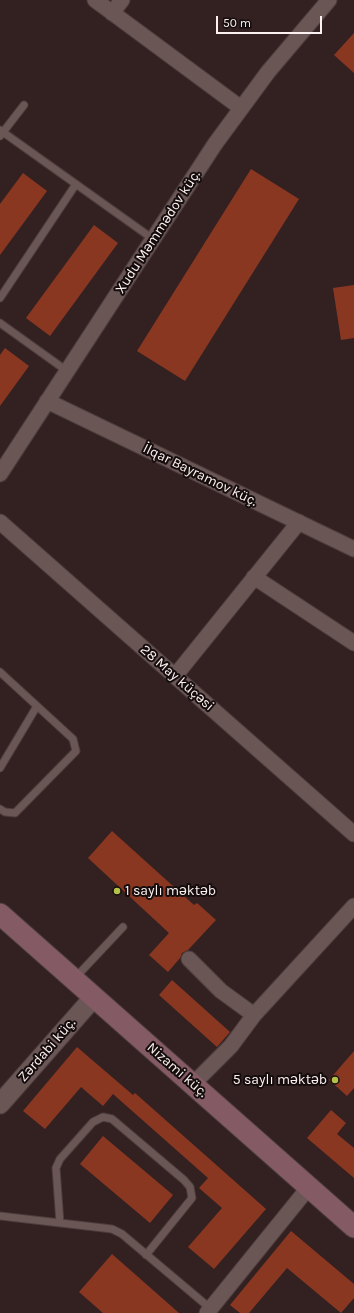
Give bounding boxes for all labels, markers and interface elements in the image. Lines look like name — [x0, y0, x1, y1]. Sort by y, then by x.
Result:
scale bar — [218, 8, 324, 34]
text: 50 m — [223, 16, 251, 30]
street label: Xudu Məmmədov küç. — [112, 167, 204, 297]
street label: İlqar Bayramov küç. — [140, 440, 260, 510]
street label: 28 May küçəsi — [137, 641, 217, 715]
place label: 1 saylı məktəb — [125, 883, 216, 899]
marker: 1 saylı məktəb — [112, 886, 122, 896]
street label: Zərdabi küç. — [15, 1015, 79, 1085]
street label: Nizami küç. — [143, 1039, 211, 1101]
place label: 5 saylı məktəb — [233, 1072, 327, 1088]
marker: 5 saylı məktəb — [330, 1075, 340, 1085]

